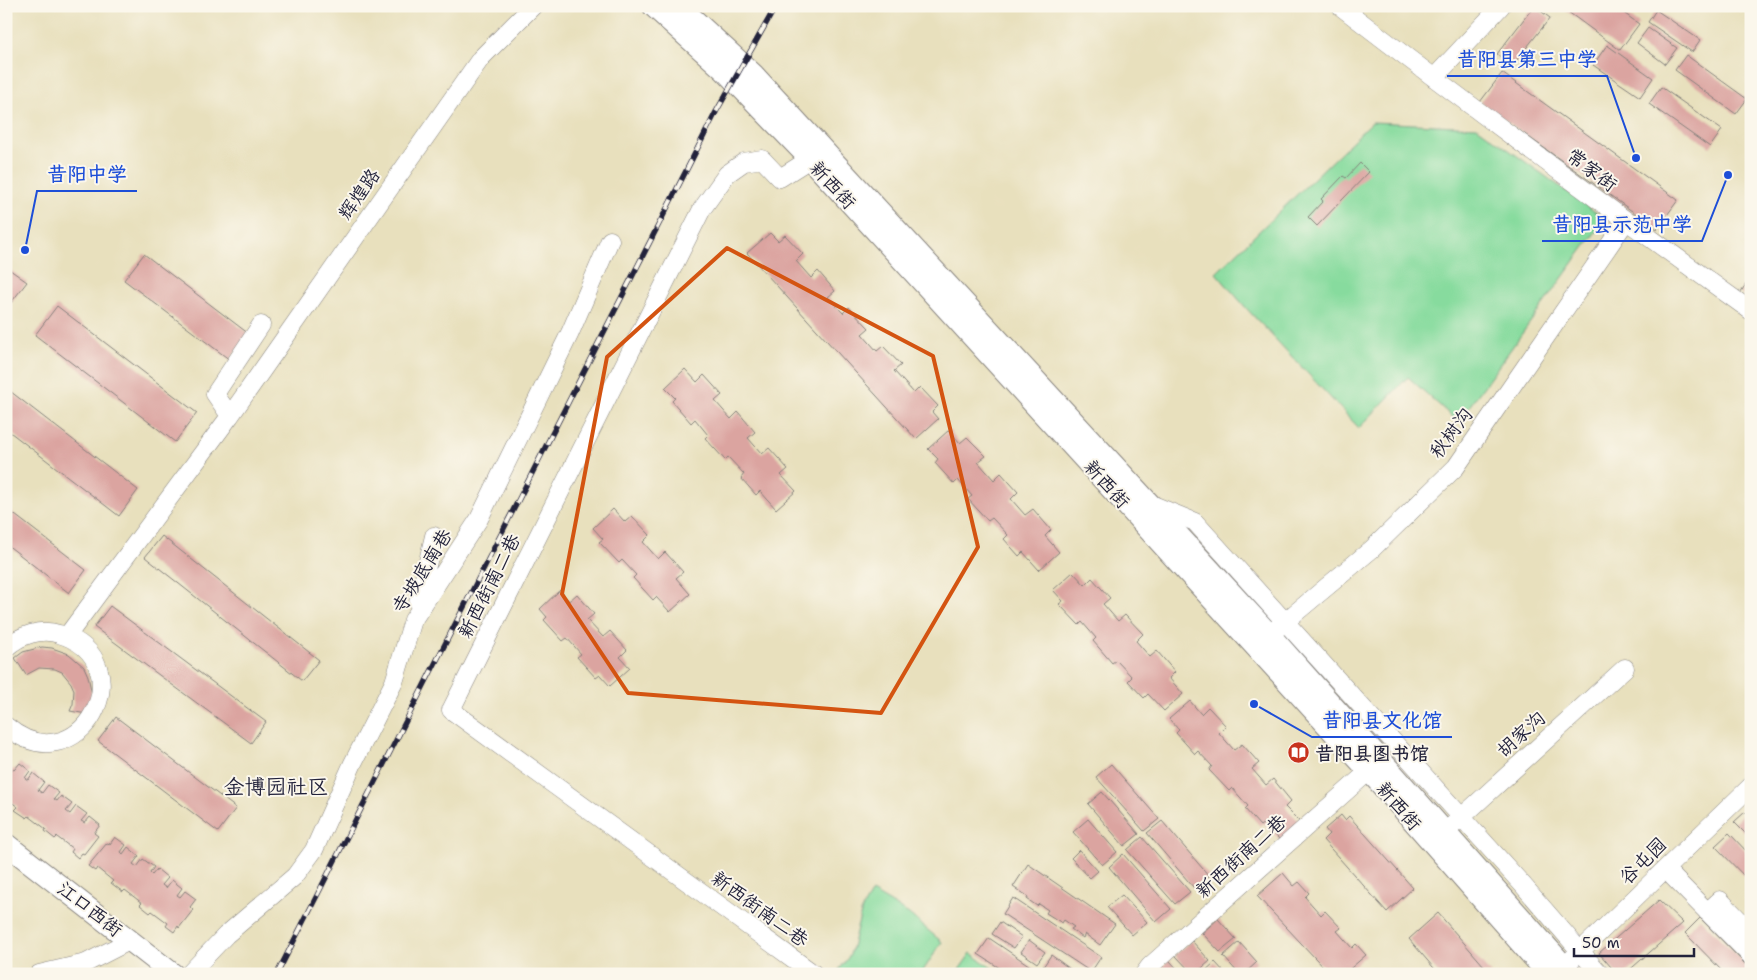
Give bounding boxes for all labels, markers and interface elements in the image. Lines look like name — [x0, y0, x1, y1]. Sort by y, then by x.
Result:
callout: 昔阳县第三中学 — [1447, 41, 1607, 76]
text: 昔阳县第三中学 — [1457, 46, 1597, 72]
street label: 常家街 — [1562, 143, 1622, 197]
callout: 昔阳中学 — [37, 156, 137, 191]
street label: 新西街 — [804, 156, 862, 214]
text: 昔阳中学 — [47, 161, 127, 187]
street label: 辉煌路 — [332, 163, 386, 225]
callout: 昔阳县示范中学 — [1542, 206, 1702, 241]
text: 昔阳县示范中学 — [1552, 211, 1692, 237]
street label: 秋树沟 — [1424, 403, 1478, 463]
street label: 新西街 — [1079, 454, 1135, 514]
street label: 寺坡底南巷 — [386, 524, 458, 618]
street label: 新西街南二巷 — [452, 530, 526, 642]
callout: 昔阳县文化馆 — [1312, 702, 1452, 737]
street label: 胡家沟 — [1491, 706, 1551, 762]
text: 昔阳县文化馆 — [1322, 707, 1442, 733]
library icon: 昔阳县图书馆 — [1287, 741, 1311, 765]
place label: 昔阳县图书馆 — [1315, 741, 1429, 766]
district label: 金博园社区 — [224, 773, 329, 801]
street label: 新西街 — [1371, 776, 1427, 836]
street label: 新西街南二巷 — [1190, 809, 1292, 903]
street label: 谷屯园 — [1614, 832, 1672, 890]
street label: 新西街南二巷 — [707, 865, 813, 953]
street label: 江口西街 — [52, 876, 128, 942]
scale bar — [1574, 925, 1694, 957]
text: 50 m — [1582, 933, 1620, 953]

